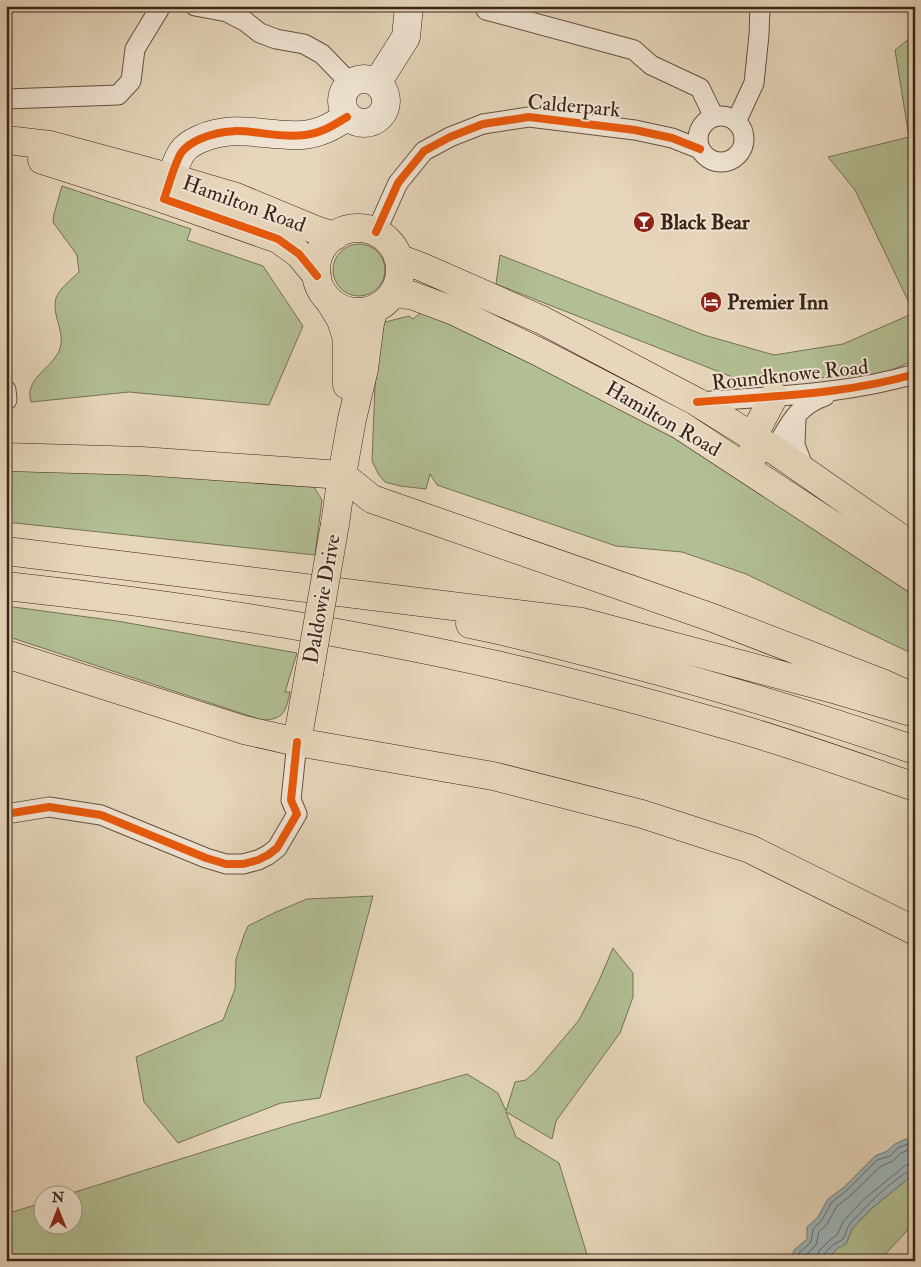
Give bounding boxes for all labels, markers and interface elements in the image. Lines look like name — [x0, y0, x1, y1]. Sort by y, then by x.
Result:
street label: Calderpark — [526, 88, 622, 124]
street label: Hamilton Road — [179, 169, 310, 239]
place label: Black Bear — [660, 209, 751, 236]
bar icon: Black Bear — [632, 210, 656, 234]
place label: Premier Inn — [727, 289, 829, 316]
hotel icon: Premier Inn — [699, 290, 723, 314]
street label: Roundknowe Road — [710, 353, 870, 397]
street label: Hamilton Road — [600, 375, 726, 463]
street label: Daldowie Drive — [297, 532, 347, 666]
north arrow — [32, 1184, 82, 1234]
text: N — [51, 1189, 65, 1206]

